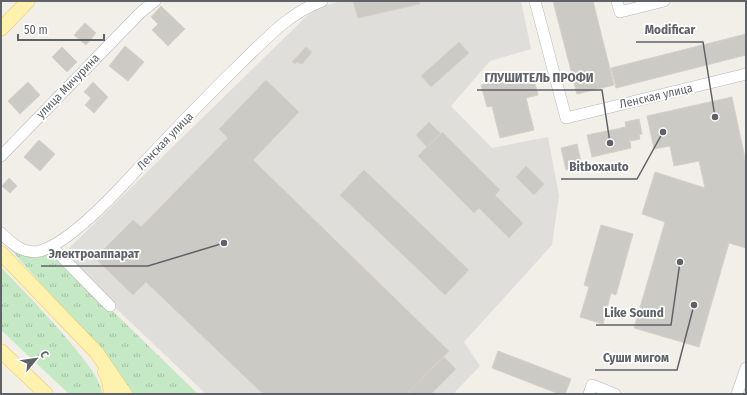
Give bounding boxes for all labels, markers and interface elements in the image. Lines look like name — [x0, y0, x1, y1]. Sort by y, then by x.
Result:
scale bar — [18, 16, 104, 42]
callout: Modificar — [636, 17, 703, 42]
text: Modificar — [645, 22, 696, 37]
text: 50 m — [24, 23, 48, 37]
street label: улица Мичурина — [34, 51, 102, 121]
callout: ГЛУШИТЕЛЬ ПРОФИ — [477, 65, 602, 90]
text: ГЛУШИТЕЛЬ ПРОФИ — [485, 70, 594, 85]
street label: Ленская улица — [618, 81, 694, 111]
street label: Ленская улица — [134, 109, 196, 173]
callout: Bitboxauto — [561, 154, 637, 179]
text: Bitboxauto — [569, 159, 629, 174]
callout: Электроаппарат — [41, 241, 148, 266]
text: Электроаппарат — [49, 246, 140, 261]
callout: Like Sound — [596, 300, 671, 325]
text: Like Sound — [604, 305, 664, 320]
north arrow — [16, 339, 56, 379]
callout: Суши мигом — [595, 345, 677, 370]
text: С — [37, 349, 52, 360]
text: Суши мигом — [603, 350, 669, 365]

